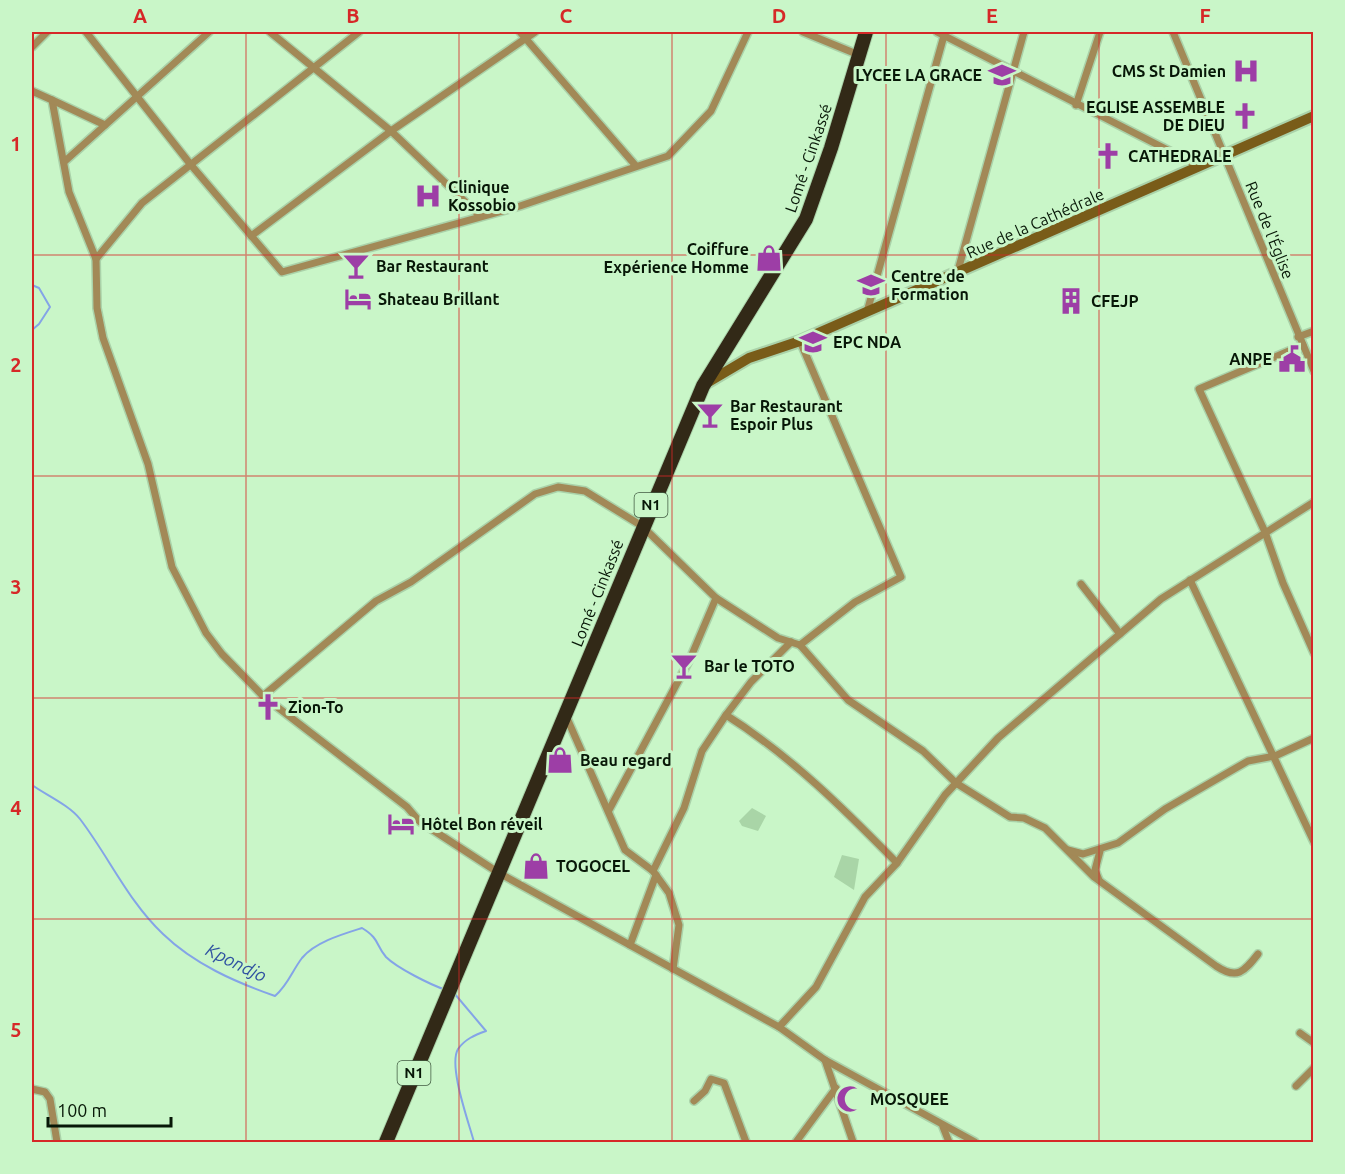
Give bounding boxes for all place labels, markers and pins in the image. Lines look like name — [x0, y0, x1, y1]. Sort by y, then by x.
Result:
hospital icon: CMS St Damien — [1231, 56, 1261, 86]
school or university icon: LYCEE LA GRACE — [987, 60, 1017, 90]
place label: CMS St Damien — [1112, 62, 1226, 80]
place label: LYCEE LA GRACE — [855, 66, 982, 84]
place label: EGLISE ASSEMBLE DE DIEU — [1086, 98, 1225, 134]
church icon: EGLISE ASSEMBLE DE DIEU — [1230, 101, 1260, 131]
church icon: CATHEDRALE — [1093, 141, 1123, 171]
place label: CATHEDRALE — [1128, 147, 1232, 165]
place label: Clinique Kossobio — [448, 178, 516, 214]
hospital icon: Clinique Kossobio — [413, 181, 443, 211]
place label: Coiffure Expérience Homme — [604, 240, 749, 276]
shop icon: Coiffure Expérience Homme — [754, 243, 784, 273]
bar icon: Bar Restaurant — [341, 251, 371, 281]
place label: Bar Restaurant — [376, 257, 489, 275]
place label: Centre de Formation — [891, 267, 969, 303]
school or university icon: Centre de Formation — [856, 270, 886, 300]
hotel icon: Shateau Brillant — [343, 284, 373, 314]
building icon: CFEJP — [1056, 286, 1086, 316]
place label: Shateau Brillant — [378, 290, 499, 308]
place label: CFEJP — [1091, 292, 1139, 310]
school or university icon: EPC NDA — [798, 327, 828, 357]
place label: EPC NDA — [833, 333, 902, 351]
public building icon: ANPE — [1277, 344, 1307, 374]
place label: ANPE — [1229, 350, 1272, 368]
place label: Bar Restaurant Espoir Plus — [730, 397, 843, 433]
bar icon: Bar Restaurant Espoir Plus — [695, 400, 725, 430]
bar icon: Bar le TOTO — [669, 651, 699, 681]
place label: Bar le TOTO — [704, 657, 795, 675]
church icon: Zion-To — [253, 692, 283, 722]
place label: Zion-To — [288, 698, 344, 716]
shop icon: Beau regard — [545, 745, 575, 775]
place label: Beau regard — [580, 751, 671, 769]
hotel icon: Hôtel Bon réveil — [386, 809, 416, 839]
place label: Hôtel Bon réveil — [421, 815, 543, 833]
shop icon: TOGOCEL — [521, 851, 551, 881]
place label: TOGOCEL — [556, 857, 630, 875]
mosque icon: MOSQUEE — [835, 1084, 865, 1114]
place label: MOSQUEE — [870, 1090, 949, 1108]

